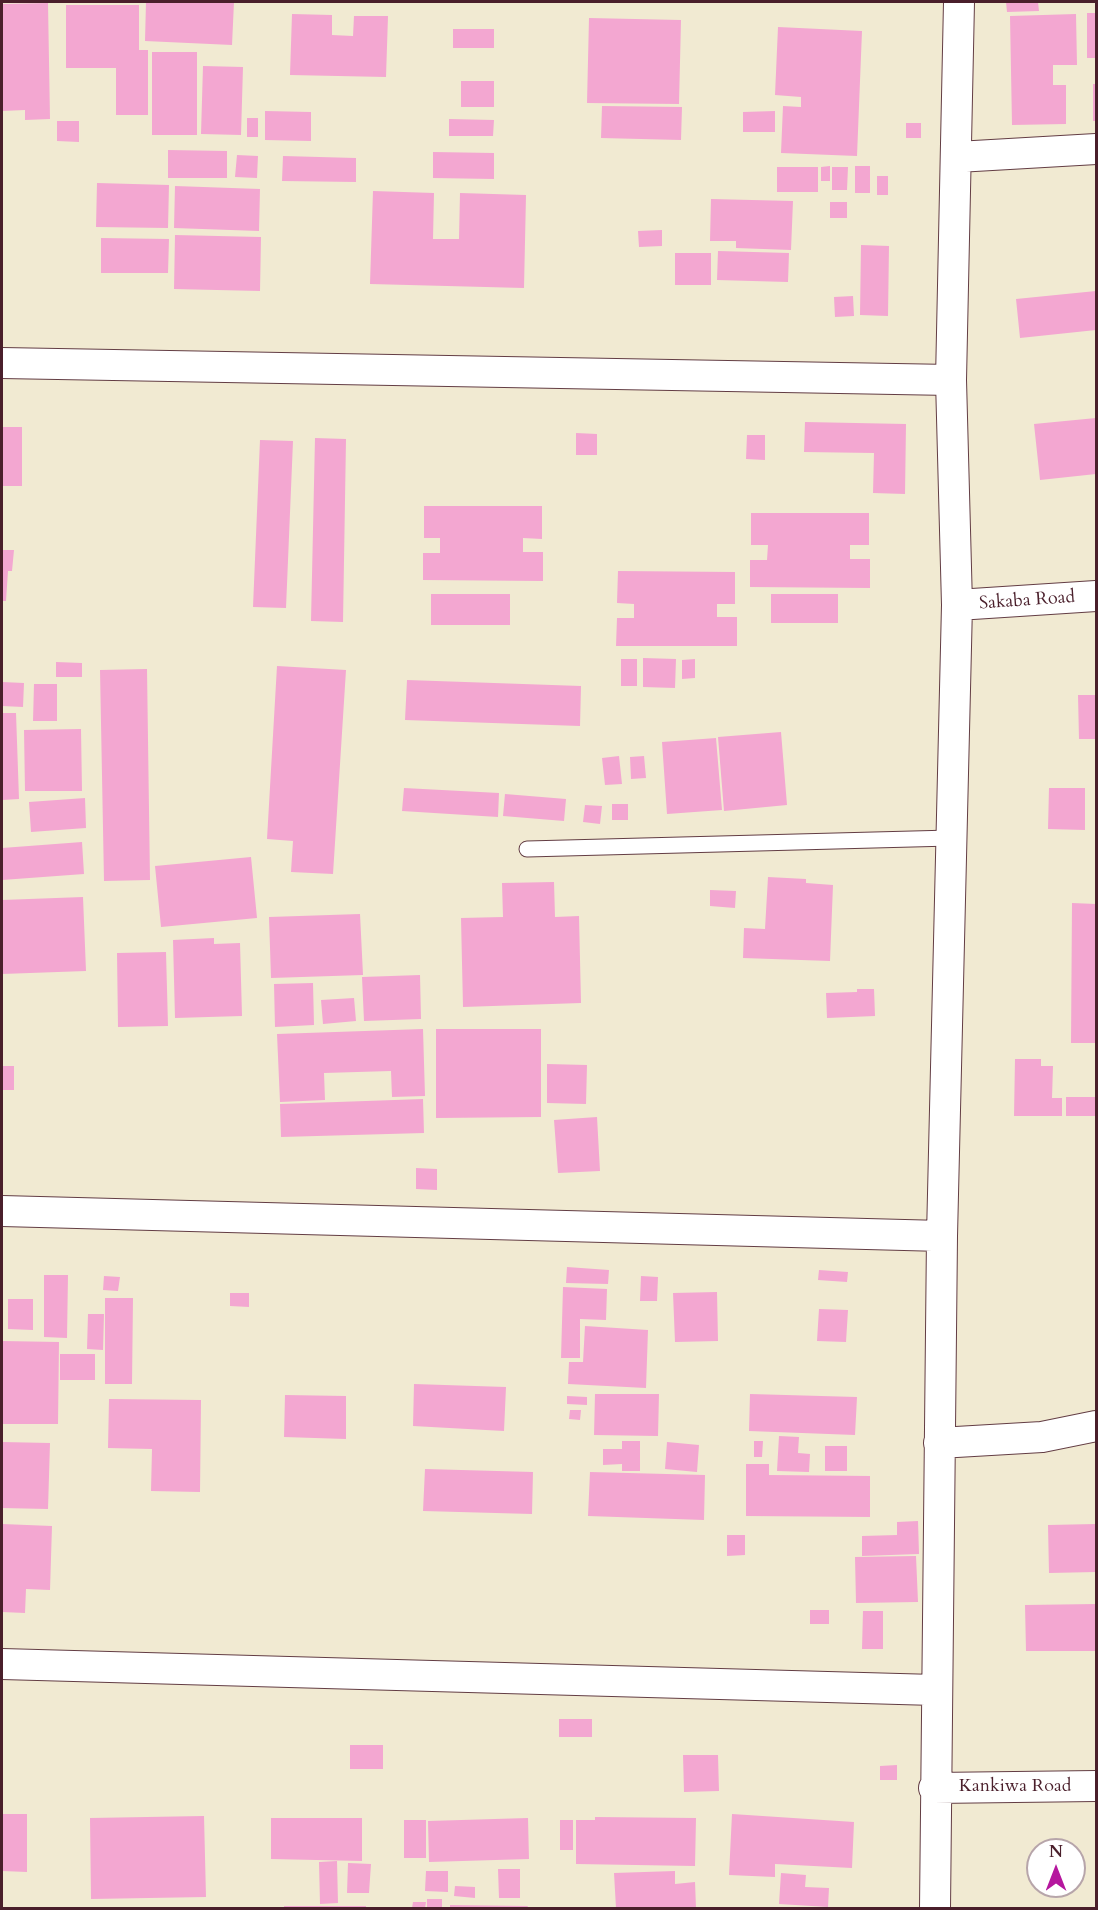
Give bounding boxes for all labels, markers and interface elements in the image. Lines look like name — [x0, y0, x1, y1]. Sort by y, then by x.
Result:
street label: Sakaba Road — [978, 587, 1076, 615]
street label: Kankiwa Road — [959, 1776, 1071, 1798]
north arrow — [1026, 1838, 1086, 1898]
text: N — [1049, 1841, 1063, 1863]

